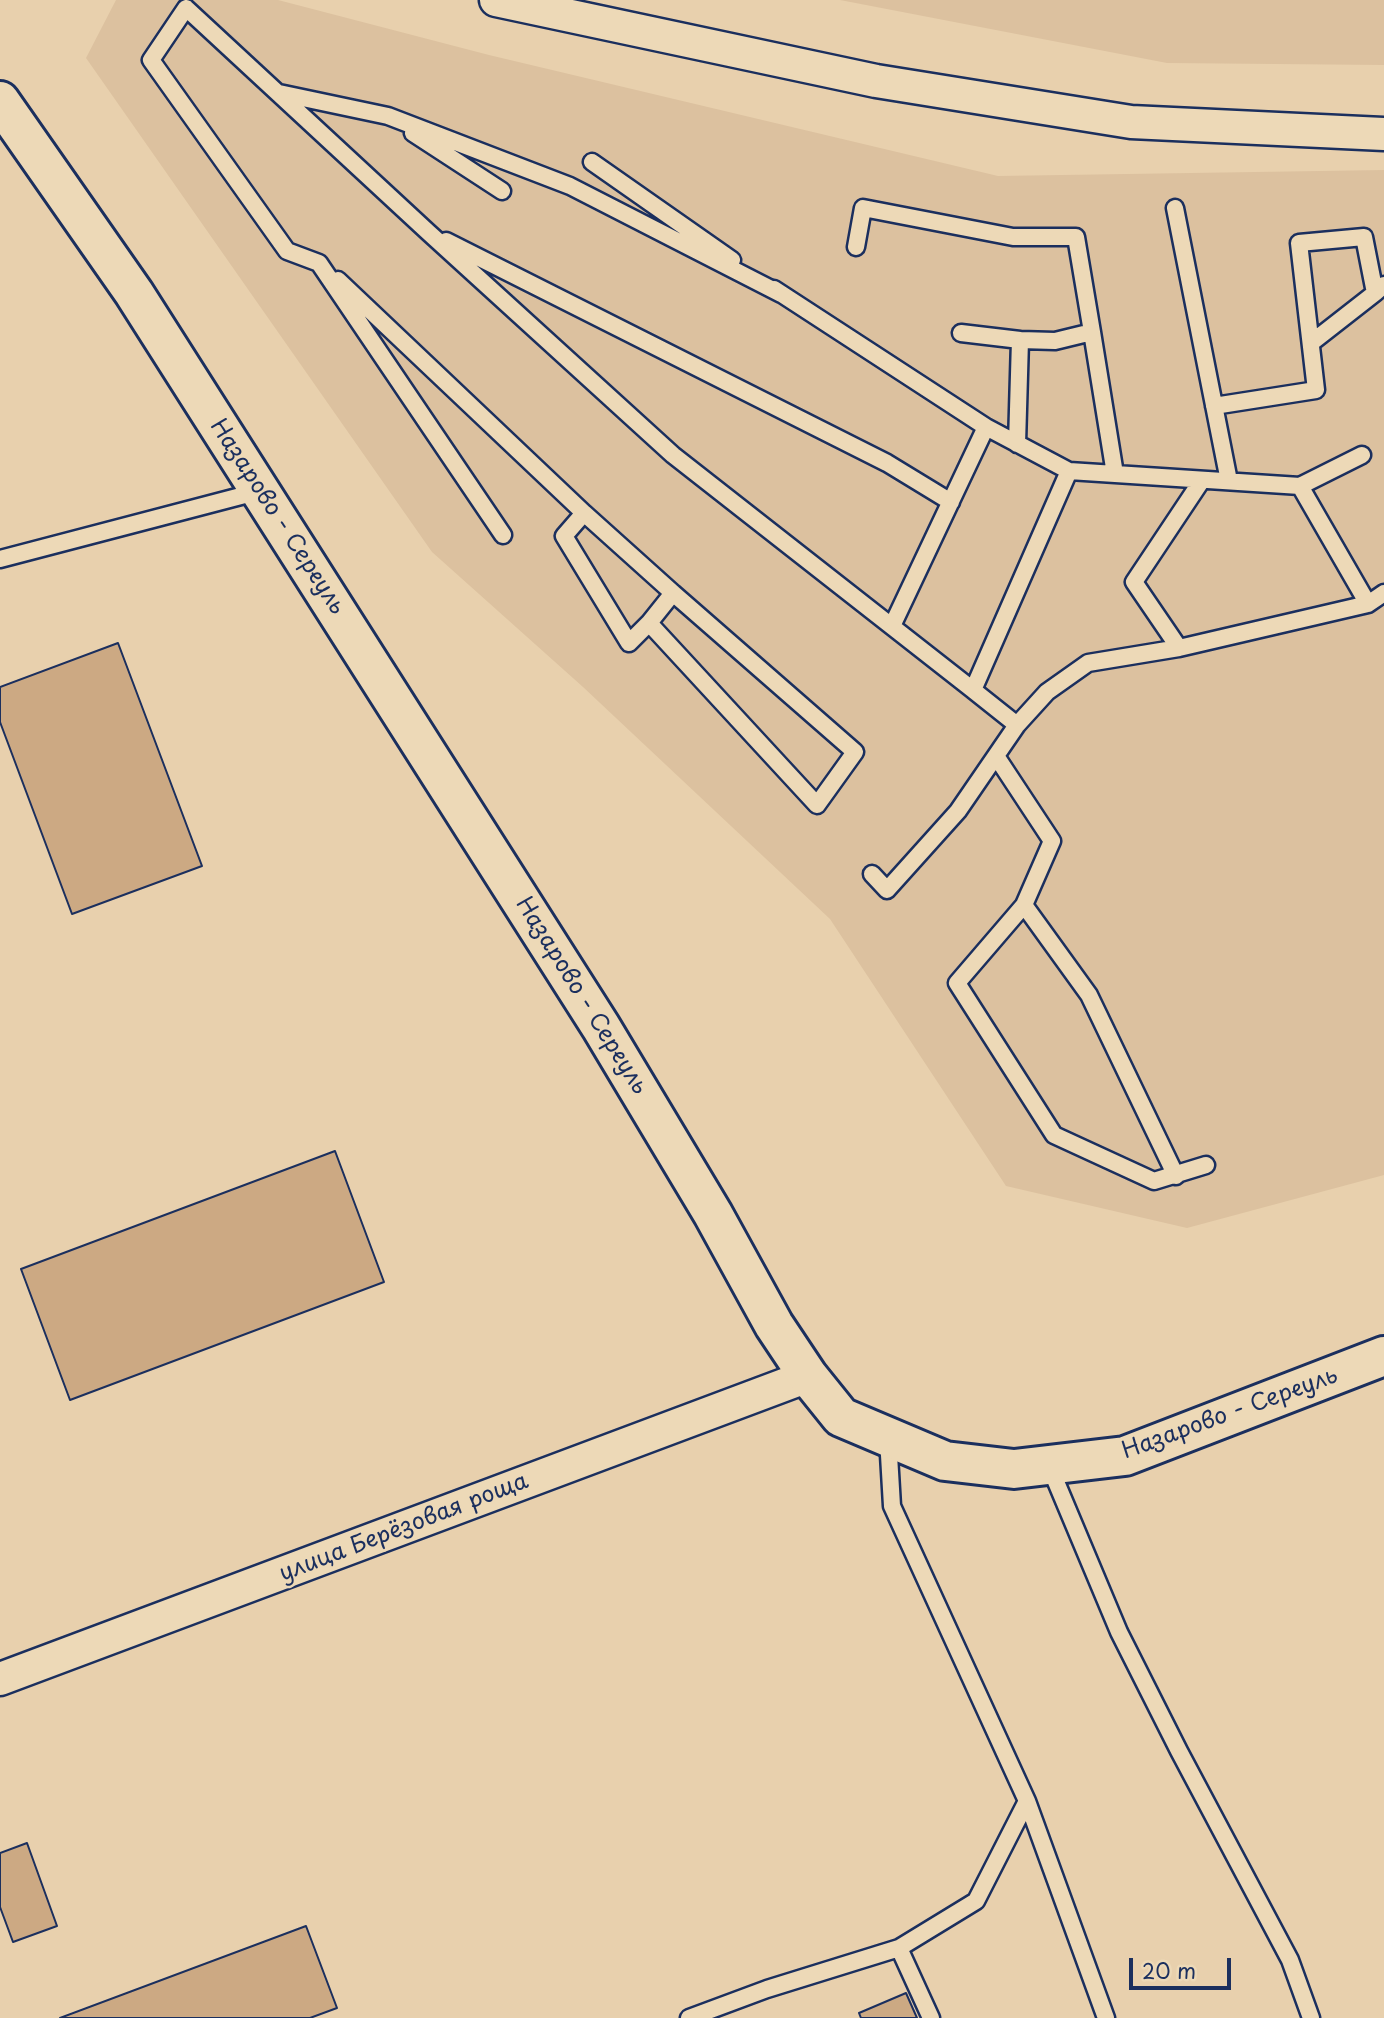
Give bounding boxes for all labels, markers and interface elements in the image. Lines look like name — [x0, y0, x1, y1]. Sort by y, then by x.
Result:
street label: Назарово - Сереуль — [204, 414, 350, 620]
street label: Назарово - Сереуль — [509, 892, 653, 1100]
street label: Назарово - Сереуль — [1118, 1362, 1342, 1466]
street label: улица Берёзовая роща — [276, 1468, 532, 1588]
scale bar — [1132, 1944, 1234, 1988]
text: 20 m — [1142, 1954, 1196, 1986]

